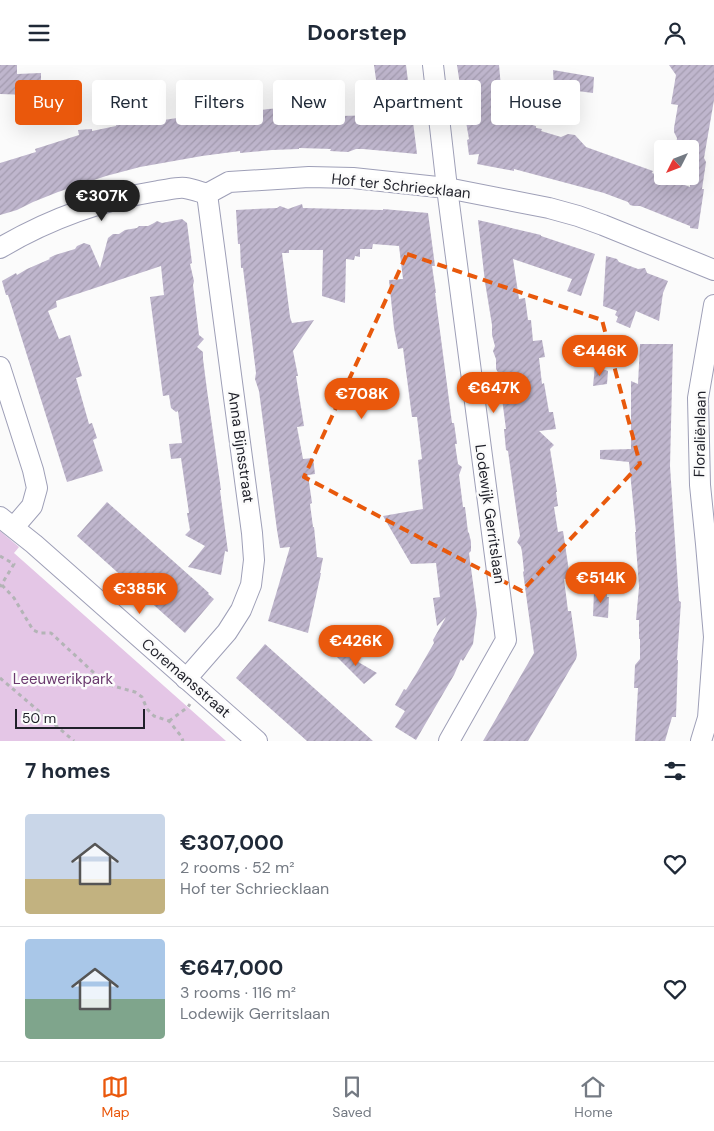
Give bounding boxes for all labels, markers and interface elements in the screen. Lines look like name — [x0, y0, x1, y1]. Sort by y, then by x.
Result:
text: Doorstep — [307, 18, 407, 47]
icon: menu — [25, 19, 53, 47]
icon: person — [661, 19, 689, 47]
chip: Buy — [15, 80, 82, 125]
chip: Rent — [92, 80, 166, 125]
chip: Filters — [176, 80, 263, 125]
chip: New — [273, 80, 345, 125]
chip: Apartment — [355, 80, 481, 125]
chip: House — [491, 80, 580, 125]
north arrow — [654, 140, 699, 185]
map controls — [654, 140, 699, 185]
street label: Hof ter Schriecklaan — [330, 169, 472, 203]
pin: €307K — [67, 179, 137, 222]
text: €307K — [76, 185, 128, 206]
pin: €446K — [565, 335, 635, 377]
text: €446K — [573, 340, 627, 361]
pin: €647K — [459, 371, 529, 414]
pin: €708K — [327, 377, 397, 420]
text: €647K — [468, 377, 520, 398]
text: €708K — [336, 383, 388, 404]
street label: Anna Bijnsstraat — [223, 390, 259, 504]
street label: Floraliënlaan — [689, 391, 711, 477]
street label: Lodewijk Gerritslaan — [470, 443, 510, 585]
pin: €514K — [566, 561, 636, 604]
text: €514K — [576, 567, 626, 588]
pin: €385K — [105, 573, 175, 615]
text: €385K — [114, 578, 166, 599]
pin: €426K — [321, 625, 391, 667]
text: €426K — [330, 630, 382, 651]
street label: Coremansstraat — [137, 634, 235, 722]
park label: Leeuwerikpark — [13, 669, 114, 689]
scale bar — [15, 706, 145, 729]
text: 50 m — [22, 709, 56, 727]
text: 7 homes — [25, 757, 111, 785]
icon: filters — [661, 757, 689, 785]
text: €307,000 — [180, 829, 284, 857]
icon: home — [65, 834, 125, 894]
icon: heart — [661, 850, 689, 878]
text: 2 rooms · 52 m² — [180, 857, 295, 878]
text: Hof ter Schriecklaan — [180, 878, 329, 899]
text: €647,000 — [180, 954, 283, 982]
icon: home — [65, 959, 125, 1019]
icon: heart — [661, 975, 689, 1003]
text: 3 rooms · 116 m² — [180, 982, 296, 1003]
text: Lodewijk Gerritslaan — [180, 1003, 330, 1024]
tab: Map — [101, 1073, 130, 1121]
tab: Saved — [332, 1073, 372, 1121]
tab: Home — [574, 1073, 613, 1121]

